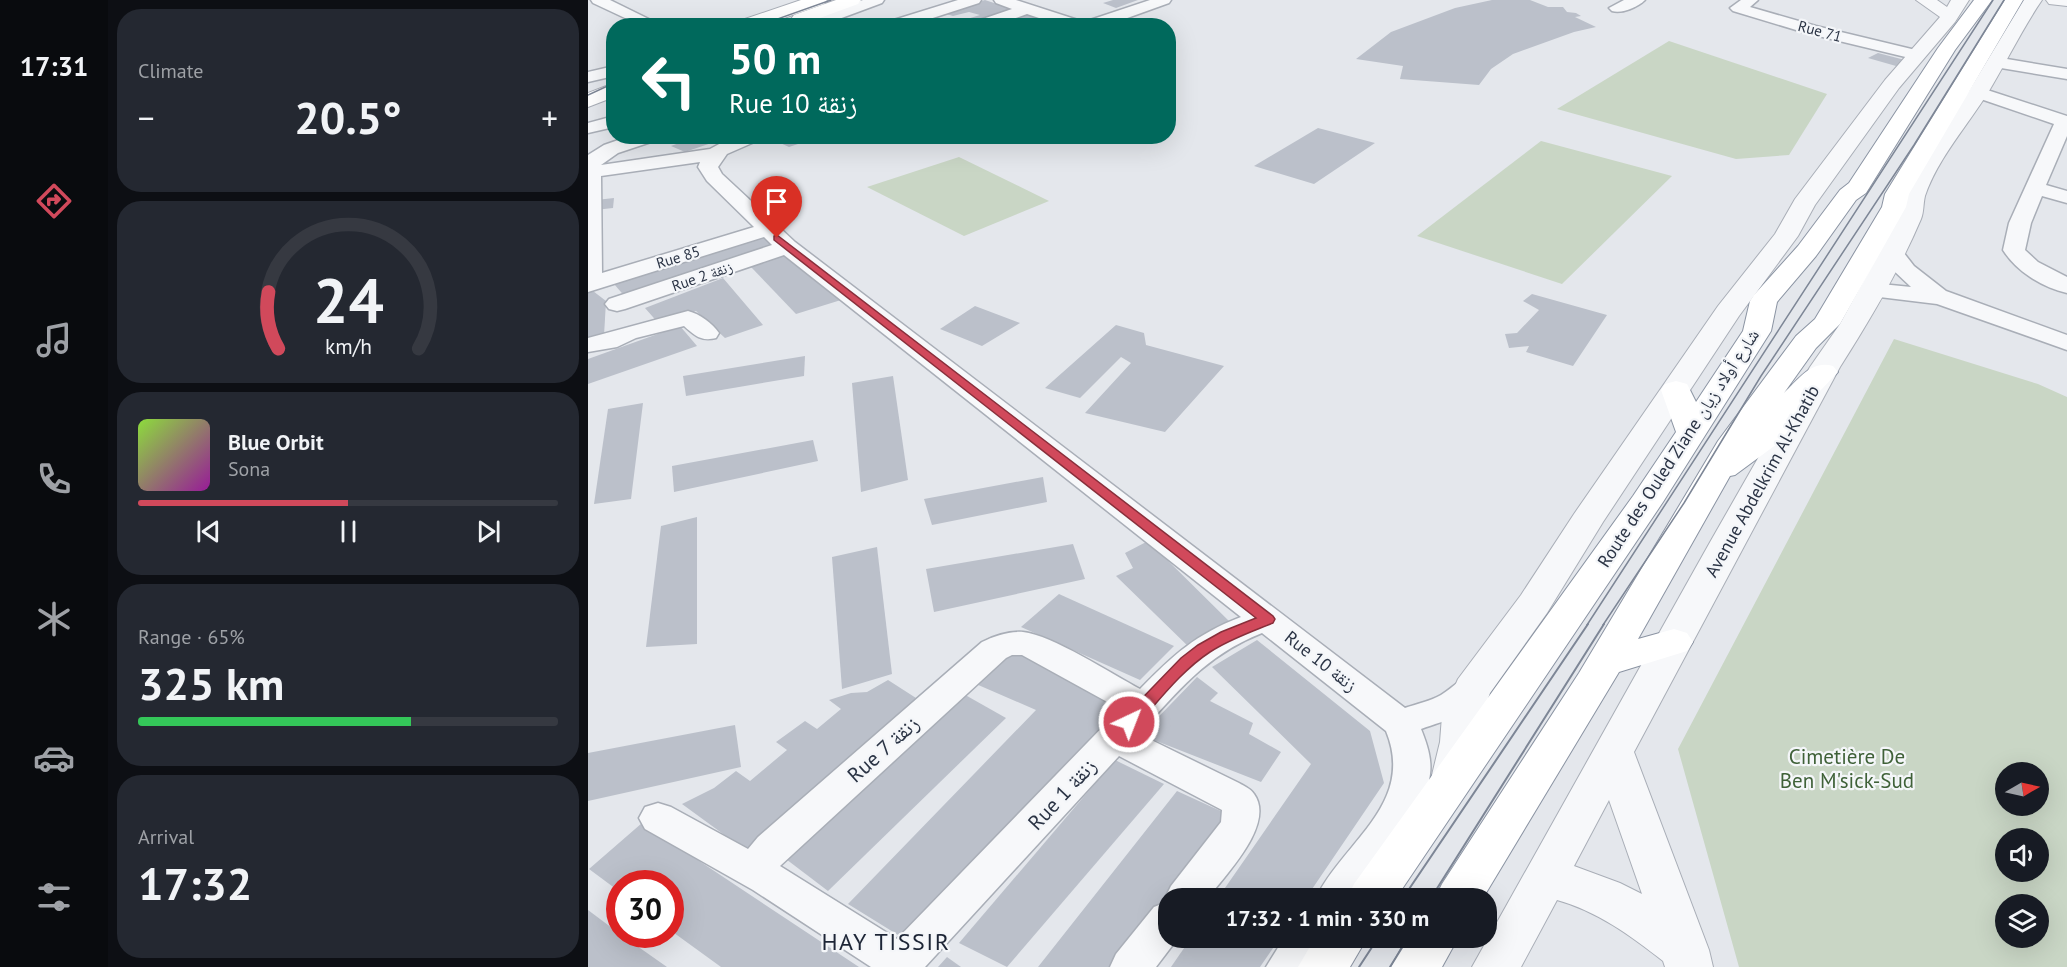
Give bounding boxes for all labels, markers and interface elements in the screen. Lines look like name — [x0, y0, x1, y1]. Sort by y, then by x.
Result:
street label: Rue 71 — [1796, 16, 1844, 46]
text: 50 m — [729, 31, 821, 86]
icon: left — [630, 42, 708, 120]
text: 17:31 — [20, 49, 88, 83]
text: Climate — [138, 58, 204, 84]
text: Rue 10 زنقة — [729, 86, 857, 120]
text: 20.5° — [294, 88, 402, 146]
text: − — [138, 96, 155, 139]
text: + — [541, 96, 558, 139]
pin — [751, 176, 802, 238]
icon: directions — [33, 180, 75, 222]
icon: arrive — [760, 185, 793, 218]
street label: Rue 85 — [654, 241, 702, 273]
street label: Rue 2 زنقة — [669, 257, 735, 295]
text: 24 — [313, 259, 383, 340]
icon: music — [33, 319, 75, 361]
street label: Route des Ouled Ziane شارع أولاد زيان — [1592, 324, 1764, 572]
text: km/h — [324, 332, 371, 360]
street label: Avenue Abdelkrim Al-Khatib — [1700, 381, 1824, 581]
text: Blue Orbit — [228, 428, 324, 456]
text: Sona — [228, 456, 270, 482]
icon: phone — [33, 458, 75, 500]
icon: previous — [192, 515, 225, 548]
icon: pause — [332, 515, 365, 548]
icon: next — [472, 515, 505, 548]
icon: climate — [33, 598, 75, 640]
text: Range · 65% — [138, 624, 245, 650]
street label: Rue 10 زنقة — [1280, 626, 1362, 696]
text: 325 km — [138, 654, 284, 712]
position arrow — [1097, 690, 1161, 754]
street label: Rue 7 زنقة — [842, 710, 924, 788]
icon: car — [33, 737, 75, 779]
park label: Cimetière De Ben M'sick-Sud — [1780, 743, 1914, 794]
street label: Rue 1 زنقة — [1022, 752, 1102, 836]
north arrow — [1995, 762, 2049, 816]
map controls — [1995, 762, 2049, 948]
text: Arrival — [138, 824, 194, 850]
button: sound — [1995, 828, 2049, 882]
text: 17:32 — [138, 854, 252, 912]
speed limit sign: 30 — [606, 870, 684, 948]
icon: filters — [33, 876, 75, 918]
button: layers — [1995, 894, 2049, 948]
text: 17:32 · 1 min · 330 m — [1226, 904, 1429, 932]
district label: HAY TISSIR — [821, 926, 951, 957]

